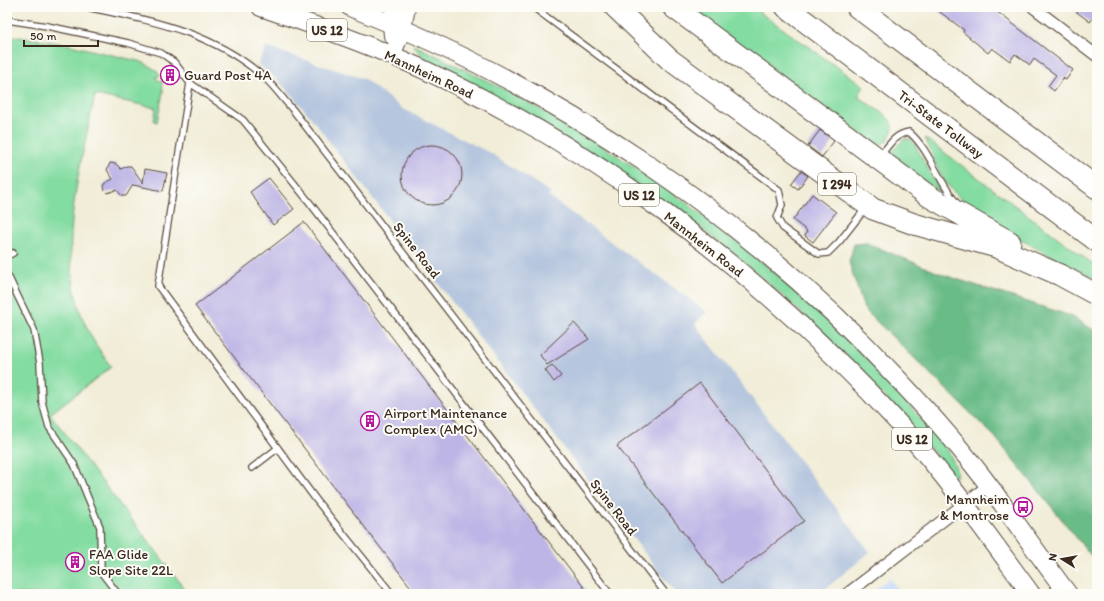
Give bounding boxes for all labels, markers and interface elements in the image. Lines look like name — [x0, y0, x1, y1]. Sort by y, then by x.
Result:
road number: US 12 — [307, 19, 347, 41]
scale bar — [24, 22, 98, 48]
text: 50 m — [30, 29, 56, 43]
street label: Mannheim Road — [382, 46, 476, 103]
building icon: Guard Post 4A — [159, 64, 181, 86]
place label: Guard Post 4A — [184, 67, 272, 84]
street label: Tri-State Tollway — [895, 87, 987, 162]
road number: I 294 — [818, 173, 856, 195]
road number: US 12 — [619, 184, 659, 206]
street label: Mannheim Road — [661, 208, 747, 281]
street label: Spine Road — [389, 219, 444, 282]
place label: Airport Maintenance Complex (AMC) — [384, 405, 508, 438]
building icon: Airport Maintenance Complex (AMC) — [359, 410, 381, 432]
road number: US 12 — [892, 428, 932, 450]
street label: Spine Road — [586, 476, 641, 539]
place label: Mannheim & Montrose — [940, 491, 1009, 524]
bus stop icon: Mannheim & Montrose — [1012, 496, 1034, 518]
north arrow — [1042, 539, 1082, 579]
place label: FAA Glide Slope Site 22L — [89, 546, 173, 579]
building icon: FAA Glide Slope Site 22L — [64, 551, 86, 573]
text: N — [1046, 552, 1060, 562]

